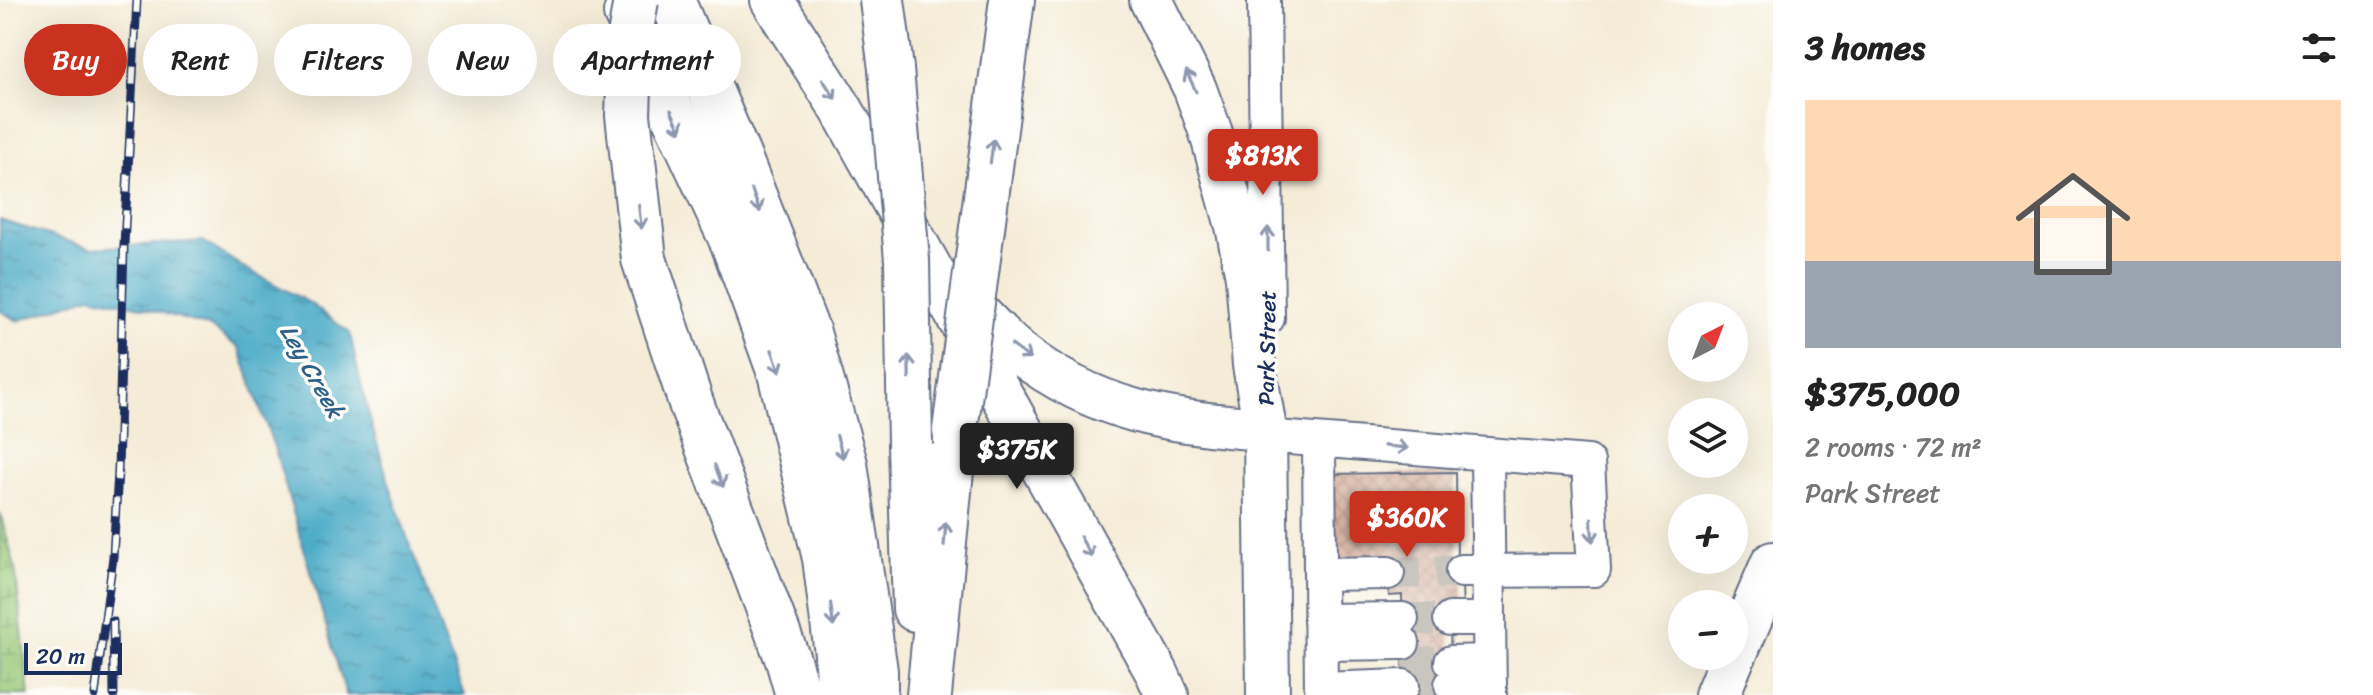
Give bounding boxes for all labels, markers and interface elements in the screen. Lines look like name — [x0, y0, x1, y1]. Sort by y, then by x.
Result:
text: 3 homes — [1805, 18, 1925, 78]
chip: Buy — [24, 24, 127, 96]
chip: Rent — [143, 24, 258, 96]
chip: Filters — [274, 24, 412, 96]
chip: New — [428, 24, 537, 96]
chip: Apartment — [553, 24, 741, 96]
icon: filters — [2297, 26, 2341, 70]
one-way arrow — [1183, 69, 1198, 93]
one-way arrow — [821, 77, 837, 100]
one-way arrow — [669, 109, 684, 133]
pin: $813K — [1207, 129, 1319, 197]
text: $813K — [1226, 132, 1300, 178]
one-way arrow — [985, 138, 1000, 164]
icon: home — [2001, 152, 2145, 296]
one-way arrow — [750, 188, 765, 213]
one-way arrow — [632, 203, 647, 230]
one-way arrow — [1260, 226, 1276, 253]
street label: Park Street — [1247, 290, 1288, 406]
north arrow — [1668, 302, 1748, 382]
map controls — [1668, 302, 1748, 670]
water label: Ley Creek — [268, 316, 357, 427]
one-way arrow — [1010, 343, 1031, 360]
one-way arrow — [770, 348, 784, 373]
one-way arrow — [901, 354, 916, 381]
text: $375,000 — [1805, 364, 1960, 424]
button: layers — [1668, 398, 1748, 478]
pin: $375K — [961, 423, 1073, 491]
text: 2 rooms · 72 m² — [1805, 424, 1982, 470]
text: $375K — [978, 426, 1056, 472]
one-way arrow — [834, 433, 849, 459]
one-way arrow — [1382, 440, 1409, 455]
one-way arrow — [713, 463, 727, 488]
text: Park Street — [1805, 470, 1941, 516]
pin: $360K — [1351, 491, 1463, 559]
text: $360K — [1368, 494, 1446, 540]
button: + — [1668, 494, 1748, 574]
one-way arrow — [1585, 516, 1600, 543]
one-way arrow — [938, 521, 953, 548]
one-way arrow — [1078, 535, 1094, 558]
button: − — [1668, 590, 1748, 670]
one-way arrow — [825, 602, 840, 627]
text: 20 m — [36, 637, 85, 676]
scale bar — [24, 639, 122, 675]

